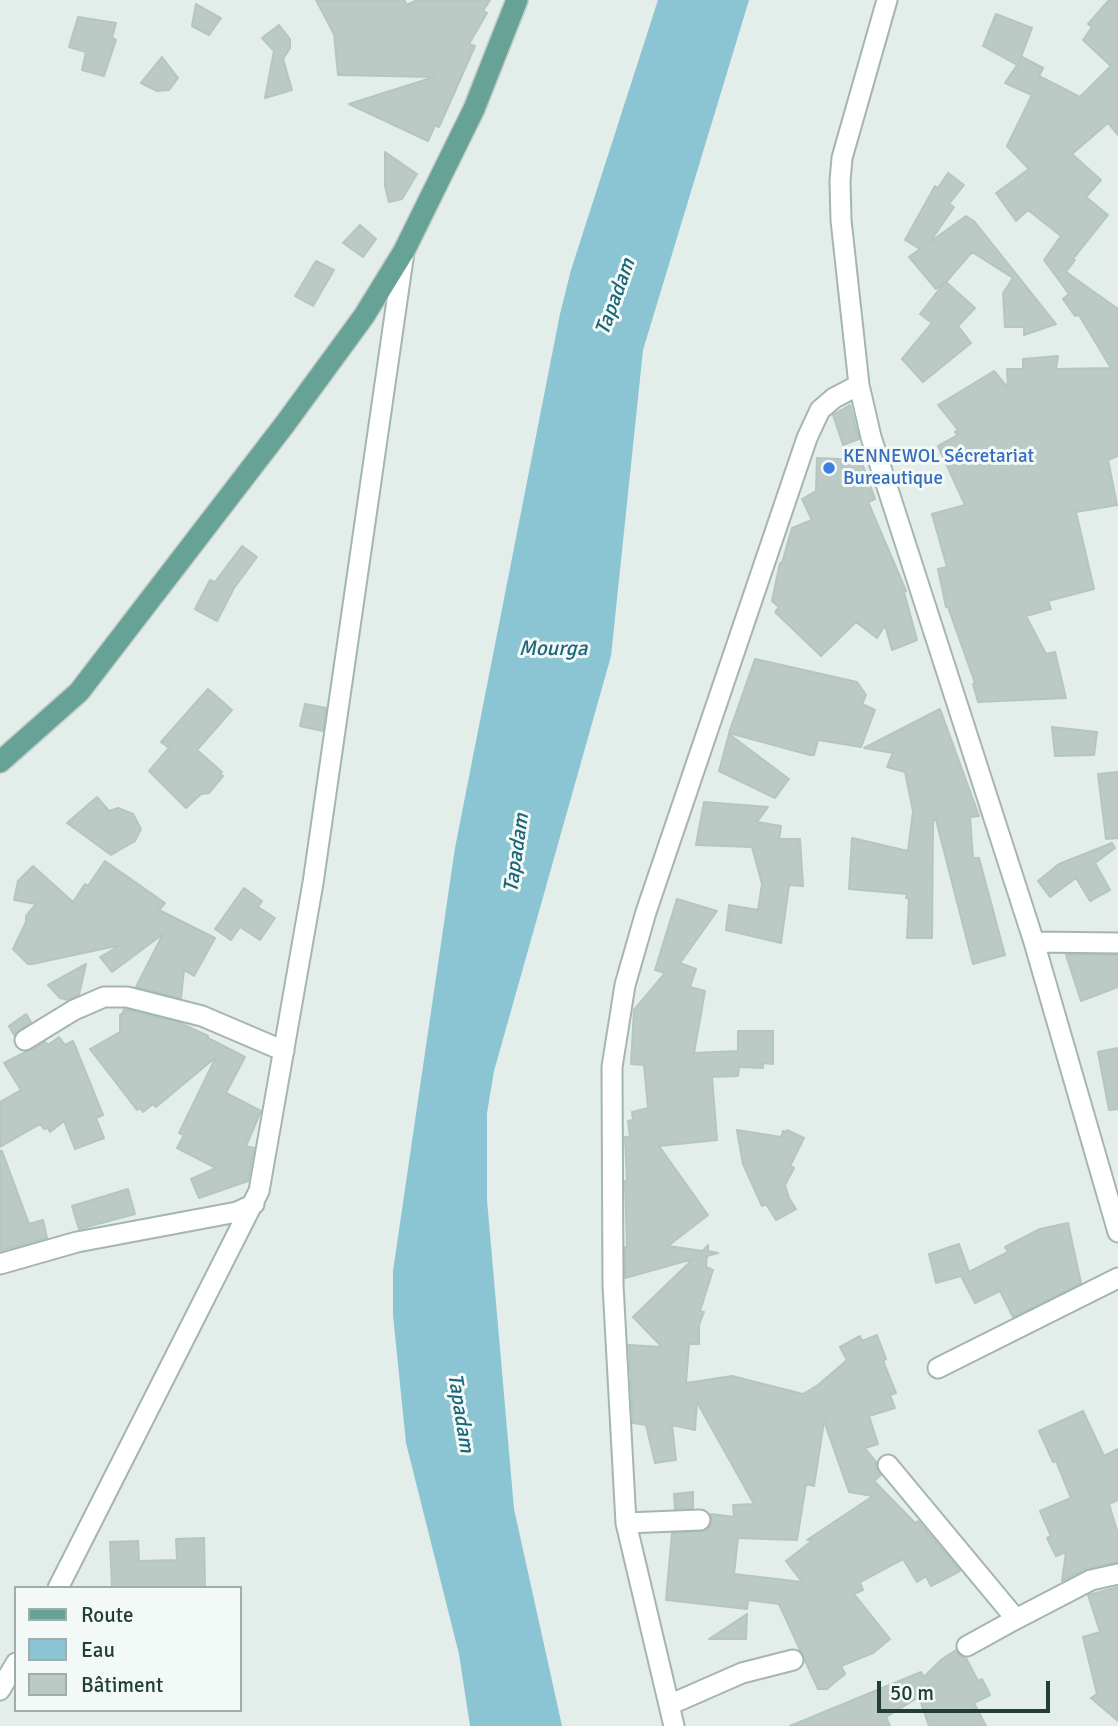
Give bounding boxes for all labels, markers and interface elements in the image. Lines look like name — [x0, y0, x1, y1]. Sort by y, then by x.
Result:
water label: Tapadam — [591, 255, 641, 339]
place label: KENNEWOL Sécretariat Bureautique — [843, 446, 1034, 490]
marker: KENNEWOL Sécretariat Bureautique — [821, 460, 837, 476]
water label: Mourga — [519, 636, 587, 662]
water label: Tapadam — [499, 812, 535, 894]
water label: Tapadam — [441, 1372, 479, 1454]
legend — [14, 1586, 242, 1712]
text: Route — [81, 1602, 133, 1628]
text: Eau — [81, 1637, 115, 1663]
scale bar — [880, 1666, 1053, 1710]
text: Bâtiment — [81, 1672, 163, 1698]
text: 50 m — [890, 1680, 934, 1706]

